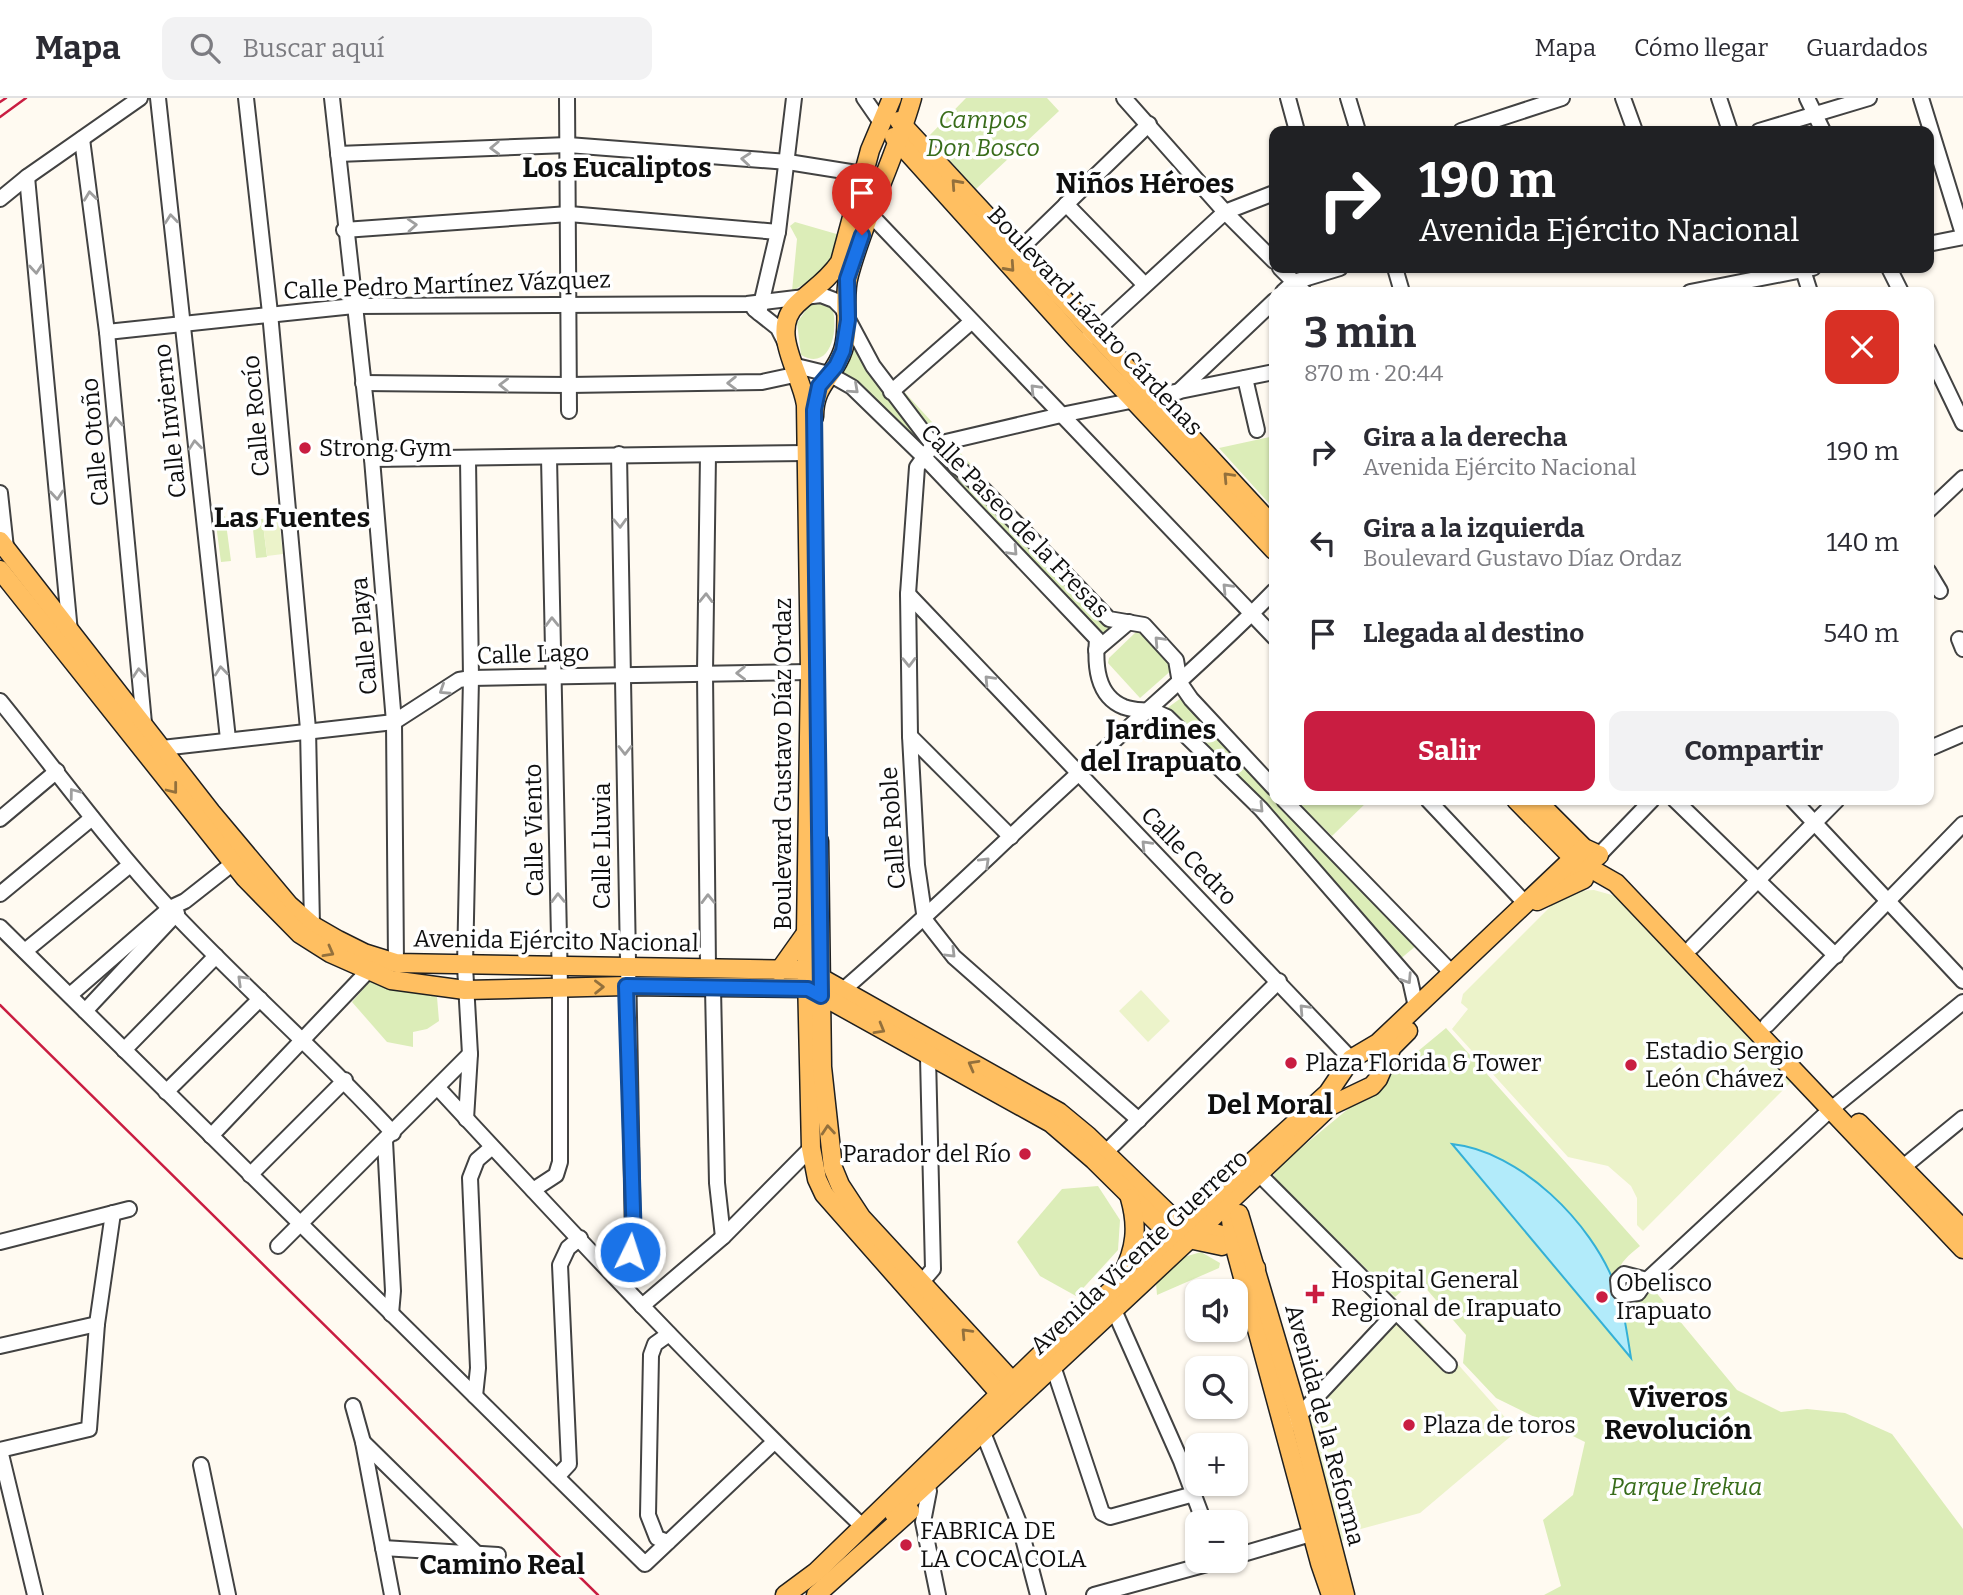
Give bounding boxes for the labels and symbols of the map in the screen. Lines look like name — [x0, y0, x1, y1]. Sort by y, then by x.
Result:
park label: Campos Don Bosco — [926, 106, 1040, 162]
one-way arrow — [489, 141, 500, 156]
district label: Los Eucaliptos — [522, 151, 712, 184]
one-way arrow — [741, 152, 752, 167]
pin — [832, 163, 892, 235]
district label: Niños Héroes — [1056, 167, 1234, 200]
one-way arrow — [952, 179, 965, 192]
one-way arrow — [82, 191, 97, 202]
street label: Boulevard Lázaro Cárdenas — [982, 201, 1208, 441]
one-way arrow — [164, 213, 179, 224]
one-way arrow — [407, 218, 418, 233]
one-way arrow — [1002, 259, 1014, 272]
one-way arrow — [28, 263, 43, 275]
street label: Calle Pedro Martínez Vázquez — [283, 265, 611, 305]
street label: Calle Invierno — [148, 342, 192, 500]
street label: Calle Rocío — [237, 354, 275, 478]
one-way arrow — [726, 375, 737, 390]
street label: Calle Otoño — [75, 377, 115, 507]
one-way arrow — [498, 377, 509, 392]
one-way arrow — [846, 381, 859, 394]
one-way arrow — [1031, 384, 1044, 397]
one-way arrow — [109, 417, 124, 428]
street label: Calle Paseo de la Fresas — [915, 418, 1115, 624]
place label: Strong Gym — [319, 434, 452, 462]
one-way arrow — [188, 439, 203, 451]
marker: Strong Gym — [297, 440, 313, 456]
one-way arrow — [1223, 472, 1236, 485]
one-way arrow — [49, 490, 64, 501]
district label: Las Fuentes — [214, 501, 370, 534]
one-way arrow — [613, 517, 628, 528]
one-way arrow — [1005, 543, 1018, 556]
street label: Calle Playa — [345, 576, 383, 696]
one-way arrow — [1222, 583, 1235, 596]
one-way arrow — [698, 592, 714, 603]
street label: Boulevard Gustavo Díaz Ordaz — [769, 598, 797, 930]
one-way arrow — [545, 616, 560, 627]
one-way arrow — [1154, 636, 1167, 649]
street label: Calle Lago — [476, 638, 590, 670]
one-way arrow — [901, 657, 917, 668]
one-way arrow — [213, 665, 228, 677]
one-way arrow — [736, 665, 746, 681]
one-way arrow — [132, 667, 147, 679]
one-way arrow — [985, 675, 998, 688]
one-way arrow — [438, 682, 451, 695]
district label: Jardines del Irapuato — [1080, 713, 1242, 778]
one-way arrow — [617, 745, 633, 756]
street label: Calle Viento — [519, 763, 549, 897]
street label: Calle Roble — [875, 766, 911, 890]
one-way arrow — [165, 781, 177, 794]
street label: Calle Lluvia — [588, 782, 616, 910]
one-way arrow — [69, 788, 82, 801]
one-way arrow — [1250, 799, 1263, 812]
street label: Calle Cedro — [1135, 801, 1243, 911]
one-way arrow — [1142, 840, 1155, 853]
one-way arrow — [977, 858, 990, 871]
one-way arrow — [550, 892, 566, 903]
one-way arrow — [700, 893, 715, 904]
street label: Avenida Ejército Nacional — [413, 925, 699, 957]
one-way arrow — [322, 944, 335, 957]
one-way arrow — [943, 944, 956, 957]
one-way arrow — [1399, 971, 1412, 984]
one-way arrow — [237, 976, 250, 989]
one-way arrow — [594, 979, 605, 995]
one-way arrow — [1300, 1004, 1313, 1017]
one-way arrow — [873, 1021, 886, 1034]
place label: Estadio Sergio León Chávez — [1645, 1037, 1804, 1093]
place label: Plaza Florida & Tower — [1305, 1049, 1542, 1077]
marker: Plaza Florida & Tower — [1283, 1055, 1299, 1071]
marker: Estadio Sergio León Chávez — [1623, 1057, 1639, 1073]
one-way arrow — [968, 1060, 980, 1073]
district label: Del Moral — [1207, 1088, 1333, 1121]
one-way arrow — [821, 1124, 836, 1135]
place label: Parador del Río — [842, 1140, 1011, 1168]
street label: Avenida Vicente Guerrero — [1024, 1144, 1254, 1360]
marker: Parador del Río — [1017, 1146, 1033, 1162]
position arrow — [593, 1215, 667, 1289]
place label: Hospital General Regional de Irapuato — [1331, 1266, 1562, 1322]
place label: Obelisco Irapuato — [1616, 1269, 1712, 1325]
marker: Hospital General Regional de Irapuato — [1305, 1284, 1325, 1304]
marker: Obelisco Irapuato — [1594, 1289, 1610, 1305]
street label: Avenida de la Reforma — [1279, 1301, 1371, 1549]
one-way arrow — [962, 1328, 975, 1341]
district label: Viveros Revolución — [1604, 1381, 1752, 1446]
place label: Plaza de toros — [1423, 1411, 1576, 1439]
marker: Plaza de toros — [1401, 1417, 1417, 1433]
park label: Parque Irekua — [1610, 1473, 1762, 1501]
place label: FABRICA DE LA COCA COLA — [920, 1517, 1087, 1573]
marker: FABRICA DE LA COCA COLA — [898, 1537, 914, 1553]
district label: Camino Real — [419, 1548, 585, 1581]

